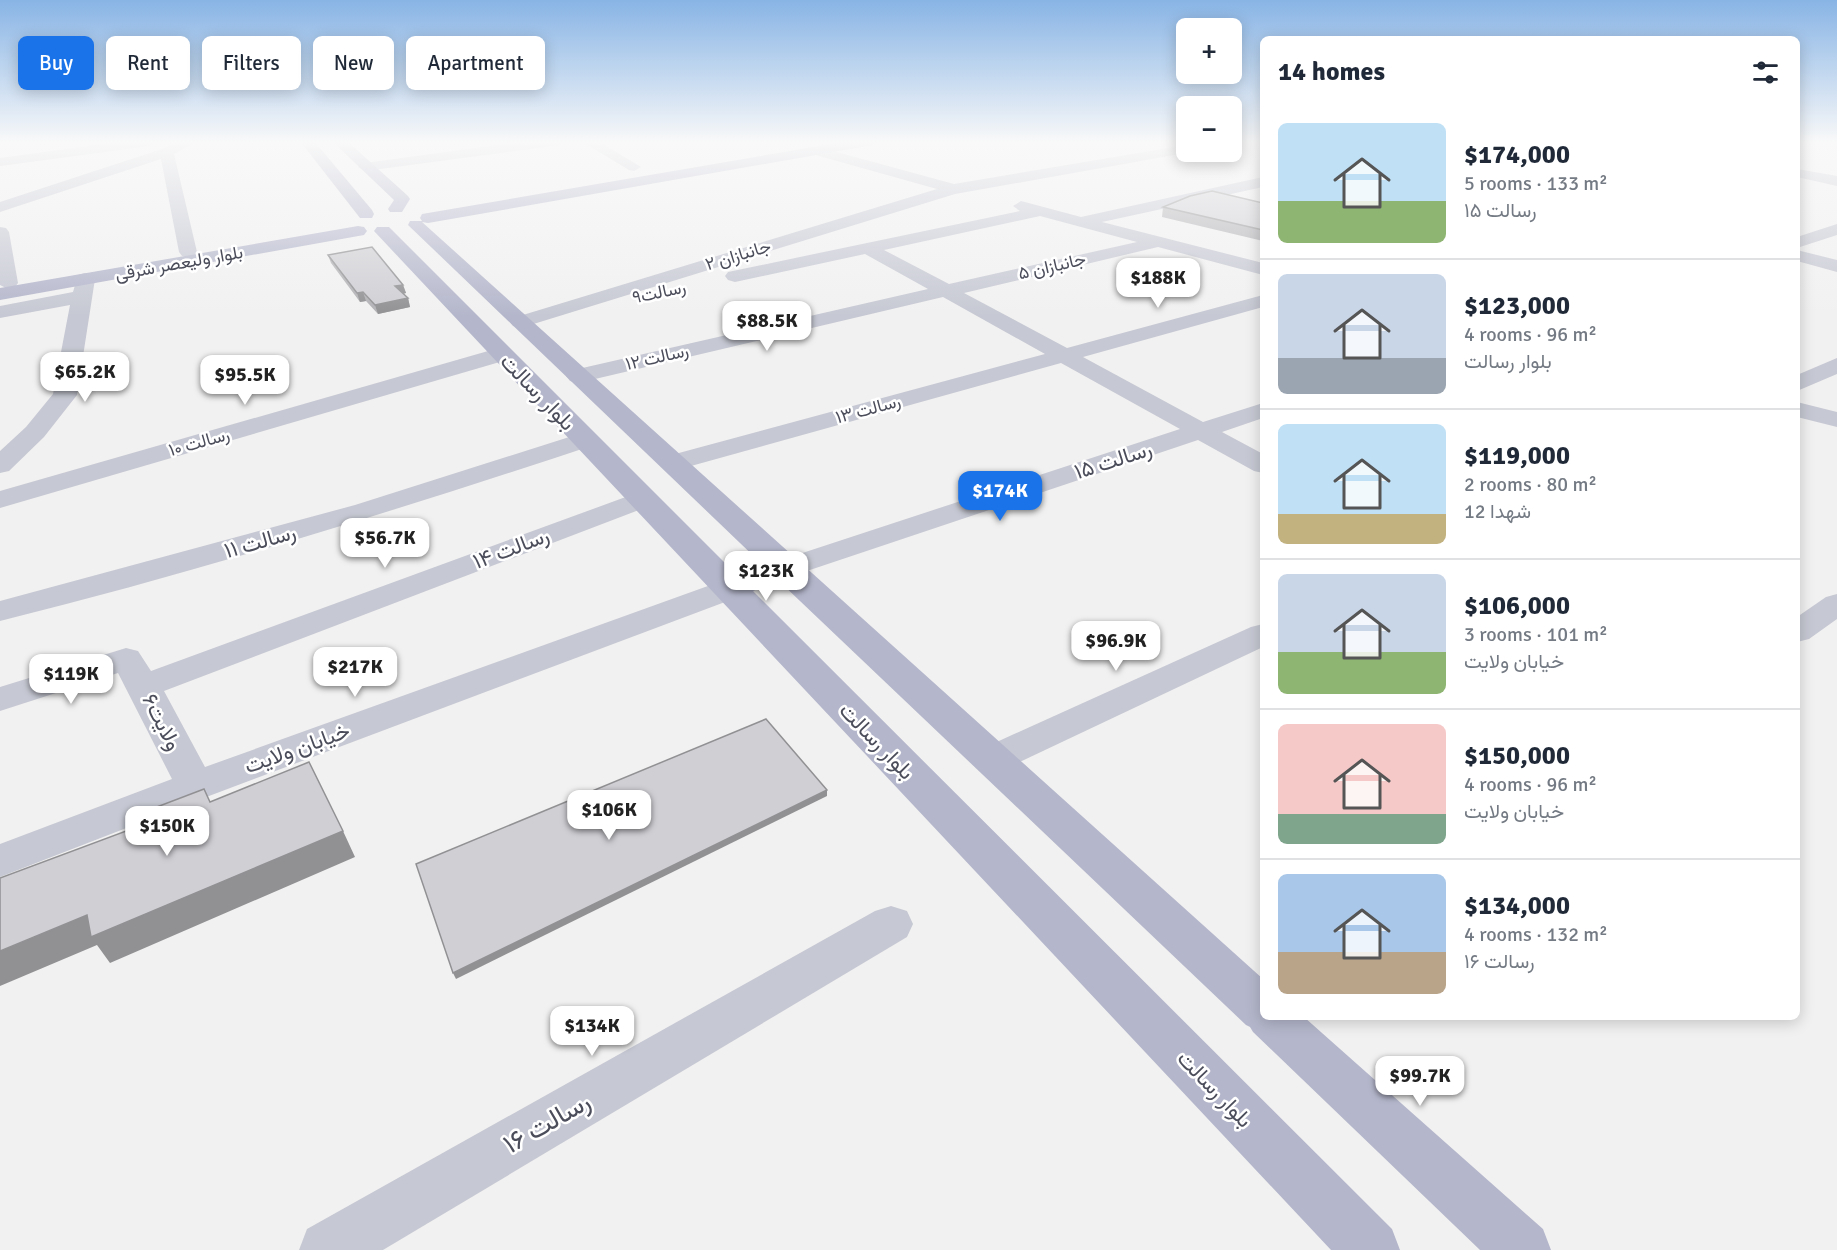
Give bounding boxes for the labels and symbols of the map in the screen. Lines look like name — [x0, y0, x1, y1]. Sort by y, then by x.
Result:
street label: جانبازان ۲ — [702, 235, 774, 275]
street label: بلوار ولیعصر شرقی — [113, 241, 245, 285]
street label: جانبازان ۵ — [1016, 248, 1088, 284]
pin: $188K — [1116, 258, 1200, 309]
street label: رسالت۹ — [630, 276, 688, 308]
pin: $88.5K — [718, 301, 816, 352]
street label: رسالت ۱۲ — [623, 339, 691, 375]
street label: بلوار رسالت — [495, 348, 581, 436]
pin: $65.2K — [36, 352, 134, 403]
pin: $95.5K — [196, 355, 294, 406]
street label: رسالت ۱۳ — [833, 390, 903, 428]
street label: رسالت ۱۰ — [166, 423, 232, 461]
street label: رسالت ۱۵ — [1071, 435, 1155, 485]
pin: $174K — [958, 471, 1042, 522]
street label: رسالت ۱۱ — [221, 518, 299, 564]
pin: $56.7K — [336, 518, 434, 569]
street label: رسالت ۱۴ — [469, 521, 553, 575]
pin: $123K — [724, 551, 808, 602]
pin: $96.9K — [1067, 621, 1165, 672]
pin: $217K — [313, 647, 397, 698]
pin: $119K — [29, 654, 113, 705]
street label: ولایت۶ — [136, 689, 188, 755]
street label: بلوار رسالت — [834, 697, 920, 785]
street label: خیابان ولایت — [241, 716, 353, 780]
pin: $106K — [567, 790, 651, 841]
pin: $150K — [125, 806, 209, 857]
pin: $134K — [550, 1006, 634, 1057]
street label: بلوار رسالت — [1172, 1045, 1258, 1133]
pin: $99.7K — [1371, 1056, 1469, 1107]
street label: رسالت ۱۶ — [498, 1085, 596, 1161]

